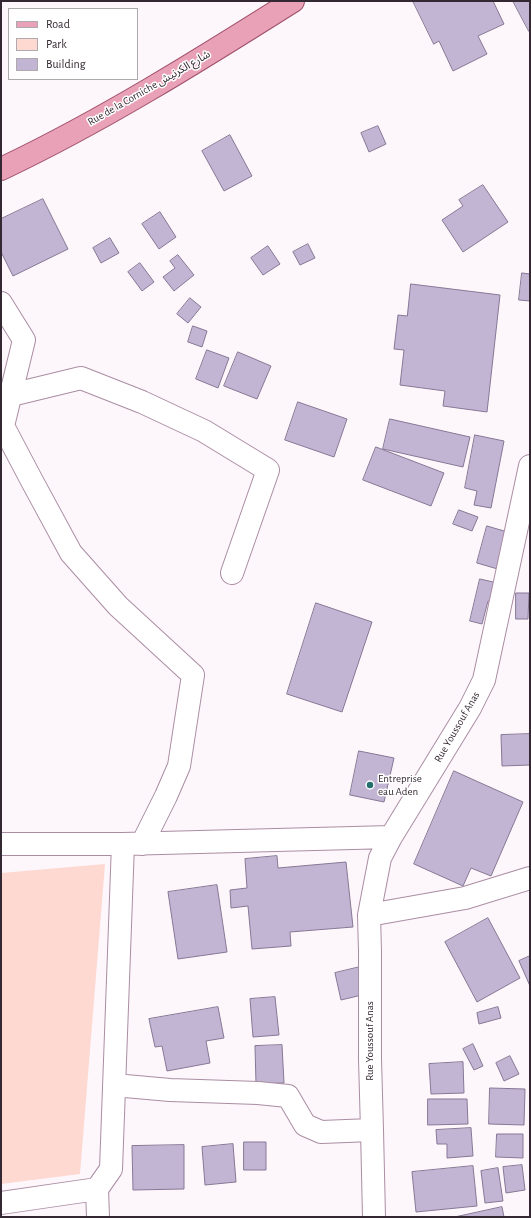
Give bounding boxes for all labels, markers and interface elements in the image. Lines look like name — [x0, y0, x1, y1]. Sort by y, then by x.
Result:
legend — [8, 8, 138, 80]
text: Road — [46, 18, 70, 30]
text: Park — [46, 38, 67, 50]
street label: Rue de la Corniche شارع الكرنيش — [85, 47, 213, 129]
text: Building — [46, 58, 86, 70]
street label: Rue Youssouf Anas — [431, 689, 483, 765]
place label: Entreprise eau Aden — [378, 772, 422, 798]
marker: Entreprise eau Aden — [365, 780, 375, 790]
street label: Rue Youssouf Anas — [363, 1001, 377, 1081]

